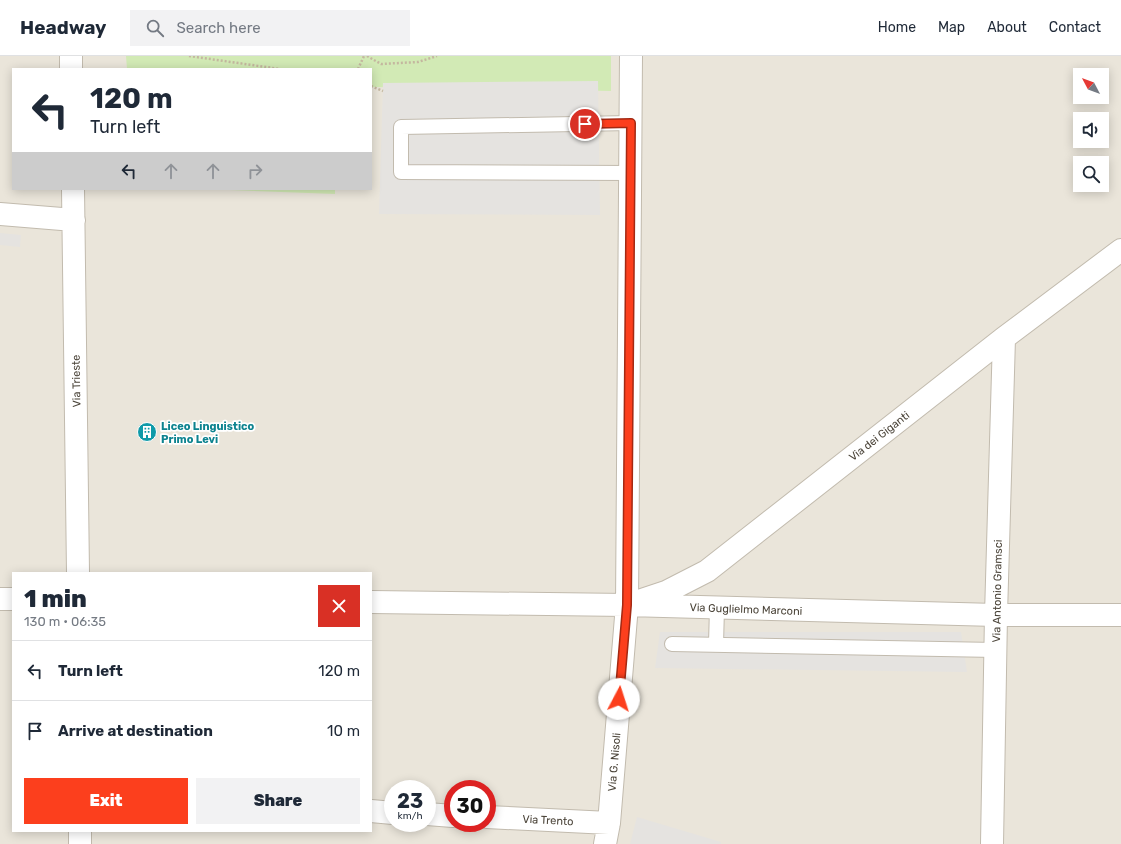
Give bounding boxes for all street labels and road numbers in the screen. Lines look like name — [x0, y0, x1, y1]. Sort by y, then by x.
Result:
street label: Via Trieste — [70, 354, 83, 408]
street label: Via dei Giganti — [847, 409, 912, 464]
street label: Via Antonio Gramsci — [990, 539, 1005, 643]
street label: Via Guglielmo Marconi — [689, 601, 803, 618]
street label: Via G. Nisoli — [605, 732, 624, 792]
street label: Via Trento — [522, 813, 574, 828]

